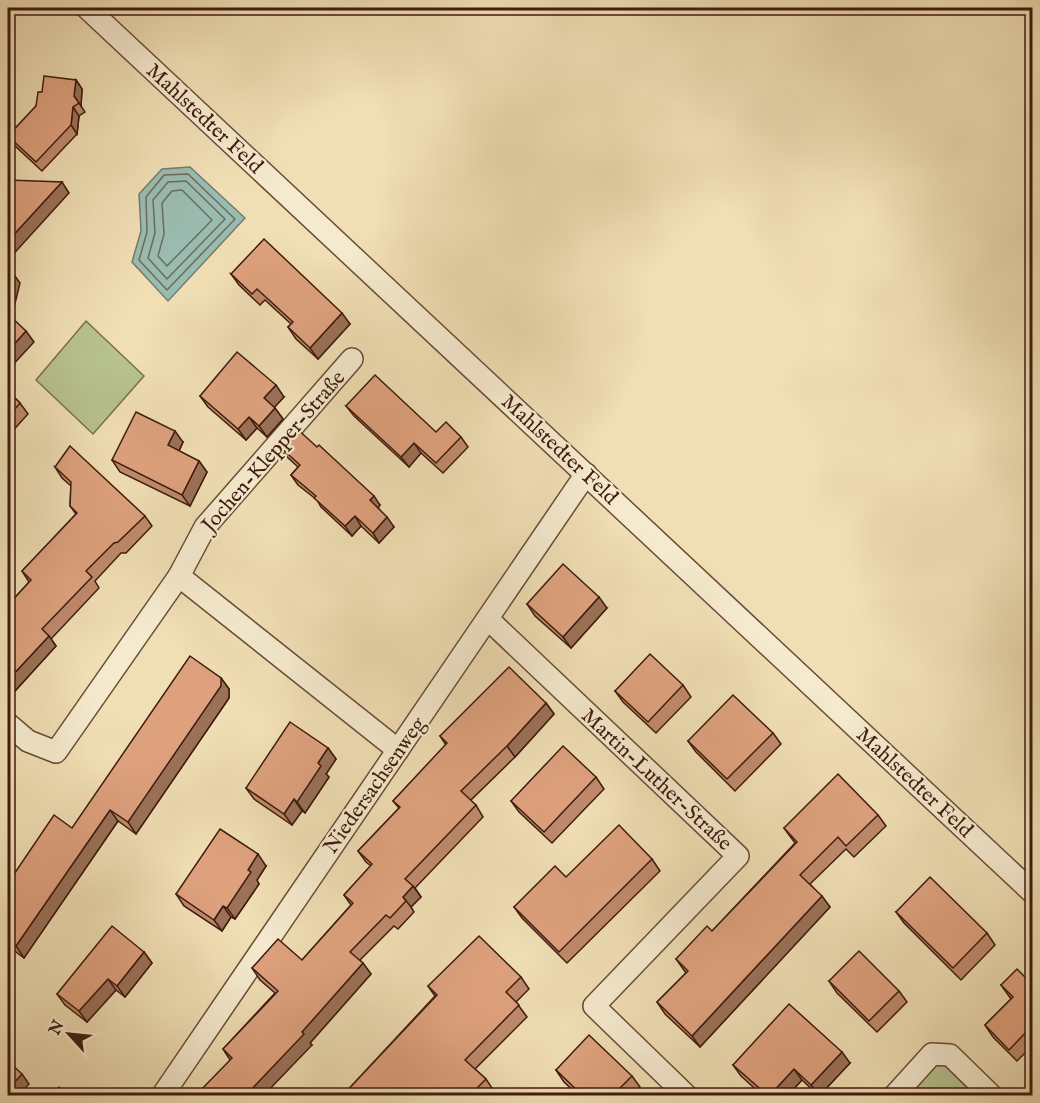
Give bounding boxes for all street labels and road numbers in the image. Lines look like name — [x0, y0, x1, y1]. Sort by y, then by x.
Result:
street label: Mahlstedter Feld — [140, 58, 269, 181]
street label: Jochen-Klepper-Straße — [195, 365, 352, 540]
street label: Mahlstedter Feld — [495, 389, 624, 512]
street label: Martin-Luther-Straße — [575, 703, 737, 857]
street label: Niedersachsenweg — [318, 712, 433, 860]
street label: Mahlstedter Feld — [850, 722, 979, 845]

